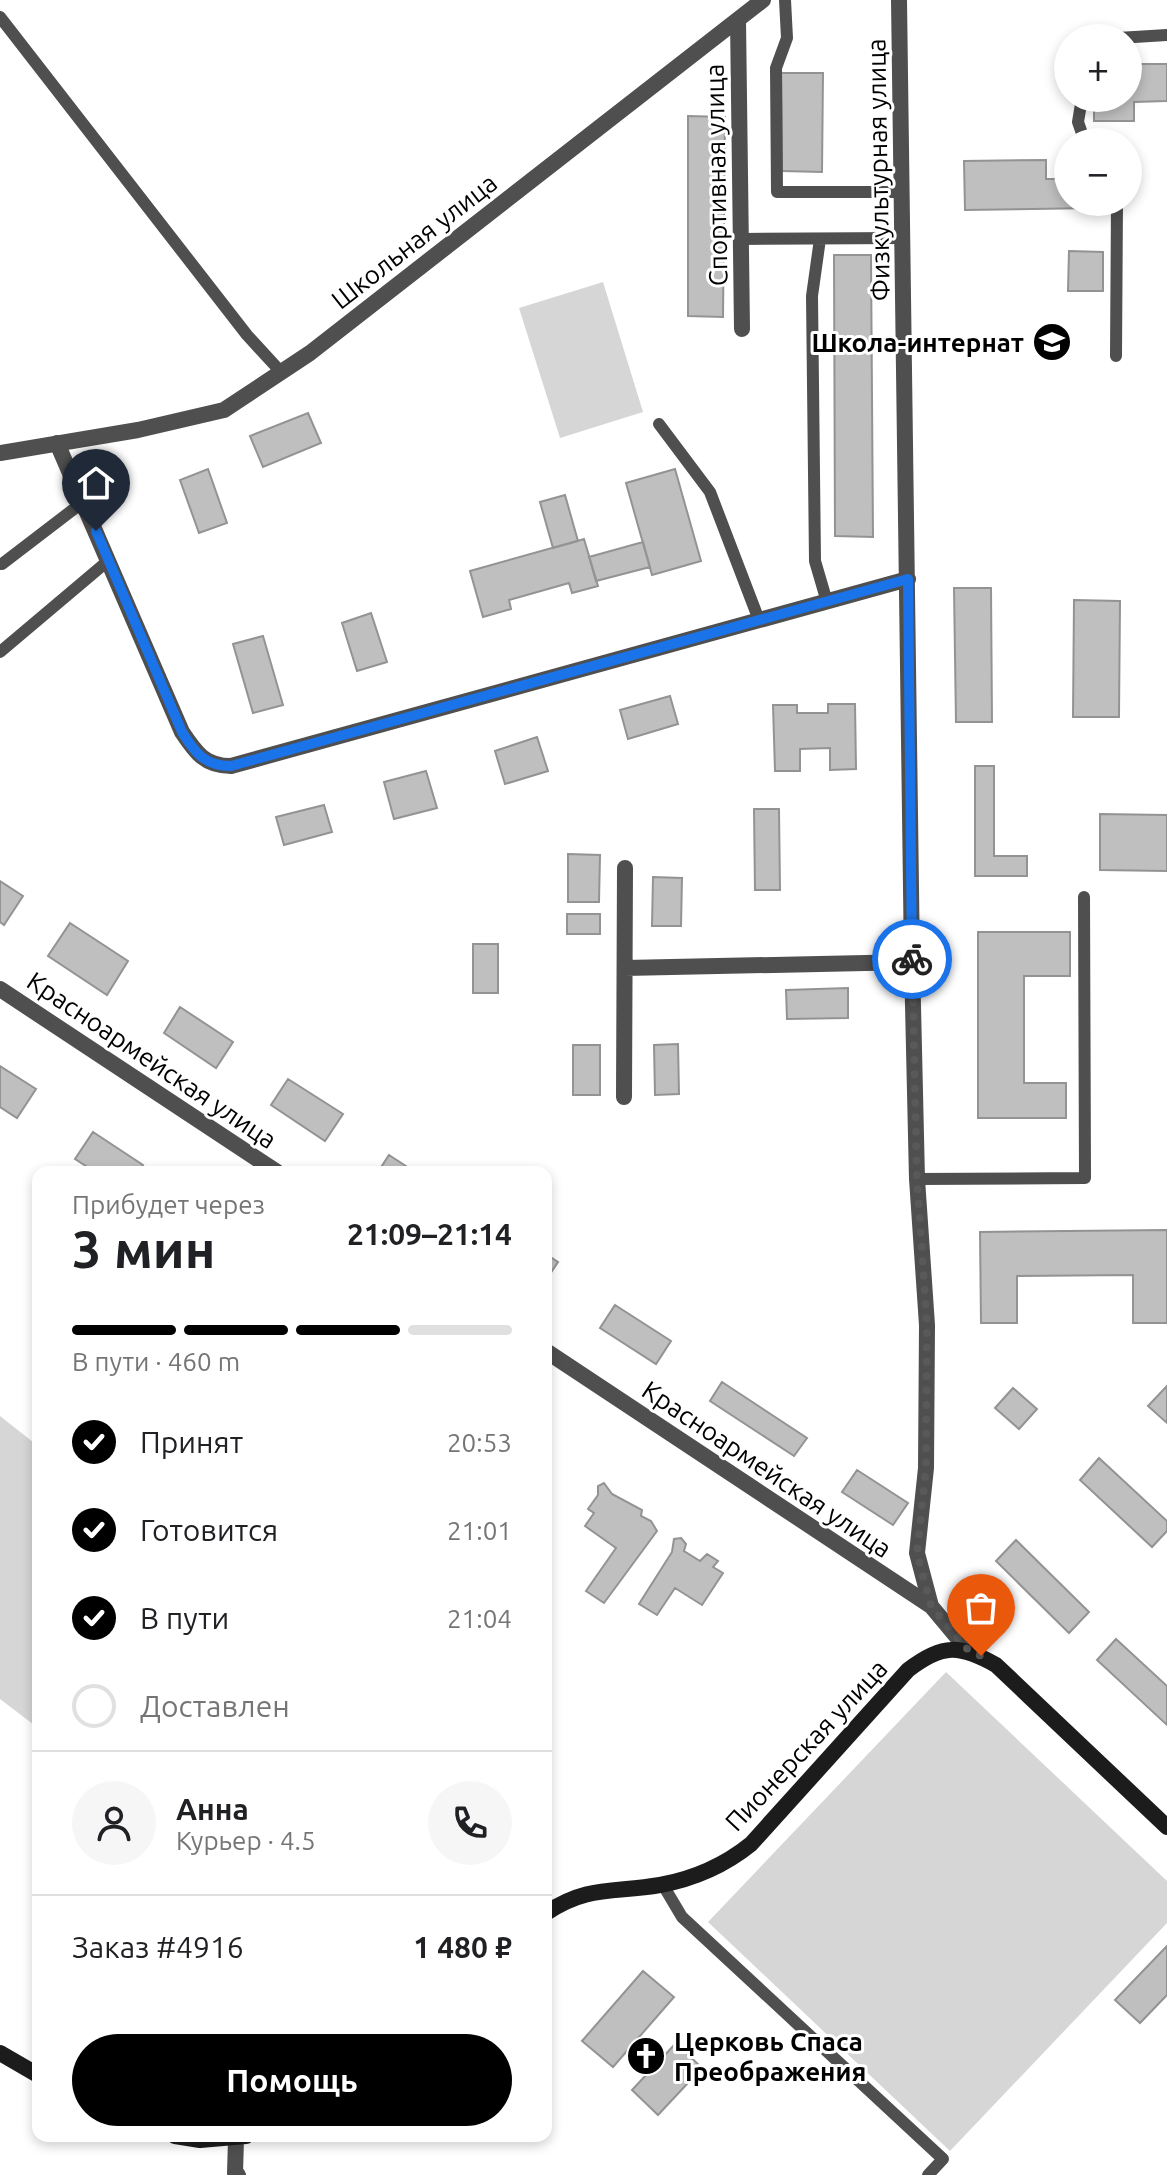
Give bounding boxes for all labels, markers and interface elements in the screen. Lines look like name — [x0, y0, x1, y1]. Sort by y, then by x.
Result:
map controls — [1054, 24, 1142, 216]
button: + — [1054, 24, 1142, 112]
street label: Физкультурная улица — [861, 38, 895, 302]
street label: Спортивная улица — [700, 64, 732, 286]
button: − — [1054, 128, 1142, 216]
street label: Школьная улица — [326, 167, 502, 315]
school or university icon: Школа-интернат — [1031, 321, 1073, 363]
place label: Школа-интернат — [811, 328, 1024, 357]
pin — [62, 449, 130, 531]
icon: home — [74, 461, 118, 505]
courier — [872, 919, 952, 999]
icon: bike — [890, 937, 934, 981]
street label: Красноармейская улица — [22, 966, 282, 1154]
text: Прибудет через — [72, 1190, 265, 1219]
text: 21:09–21:14 — [347, 1217, 512, 1251]
text: 3 мин — [72, 1220, 215, 1278]
text: В пути · 460 m — [72, 1347, 240, 1376]
street label: Красноармейская улица — [637, 1375, 897, 1563]
icon: check — [72, 1420, 116, 1464]
text: Принят — [140, 1425, 243, 1459]
text: 20:53 — [447, 1428, 512, 1457]
icon: check — [72, 1508, 116, 1552]
text: Готовится — [140, 1513, 278, 1547]
text: 21:01 — [447, 1516, 512, 1545]
pin — [947, 1574, 1015, 1656]
icon: bag — [959, 1586, 1003, 1630]
icon: check — [72, 1596, 116, 1640]
text: В пути — [140, 1601, 229, 1635]
text: 21:04 — [447, 1604, 512, 1633]
street label: Пионерская улица — [719, 1653, 893, 1837]
text: Доставлен — [140, 1689, 290, 1723]
button: person — [72, 1781, 156, 1865]
button: phone — [428, 1781, 512, 1865]
text: Анна — [176, 1792, 249, 1826]
text: Курьер · 4.5 — [176, 1826, 316, 1855]
text: Заказ #4916 — [72, 1930, 244, 1964]
text: 1 480 ₽ — [413, 1930, 512, 1964]
place label: Церковь Спаса Преображения — [674, 2027, 866, 2086]
button: Помощь — [72, 2034, 512, 2126]
church icon: Церковь Спаса Преображения — [625, 2035, 667, 2077]

